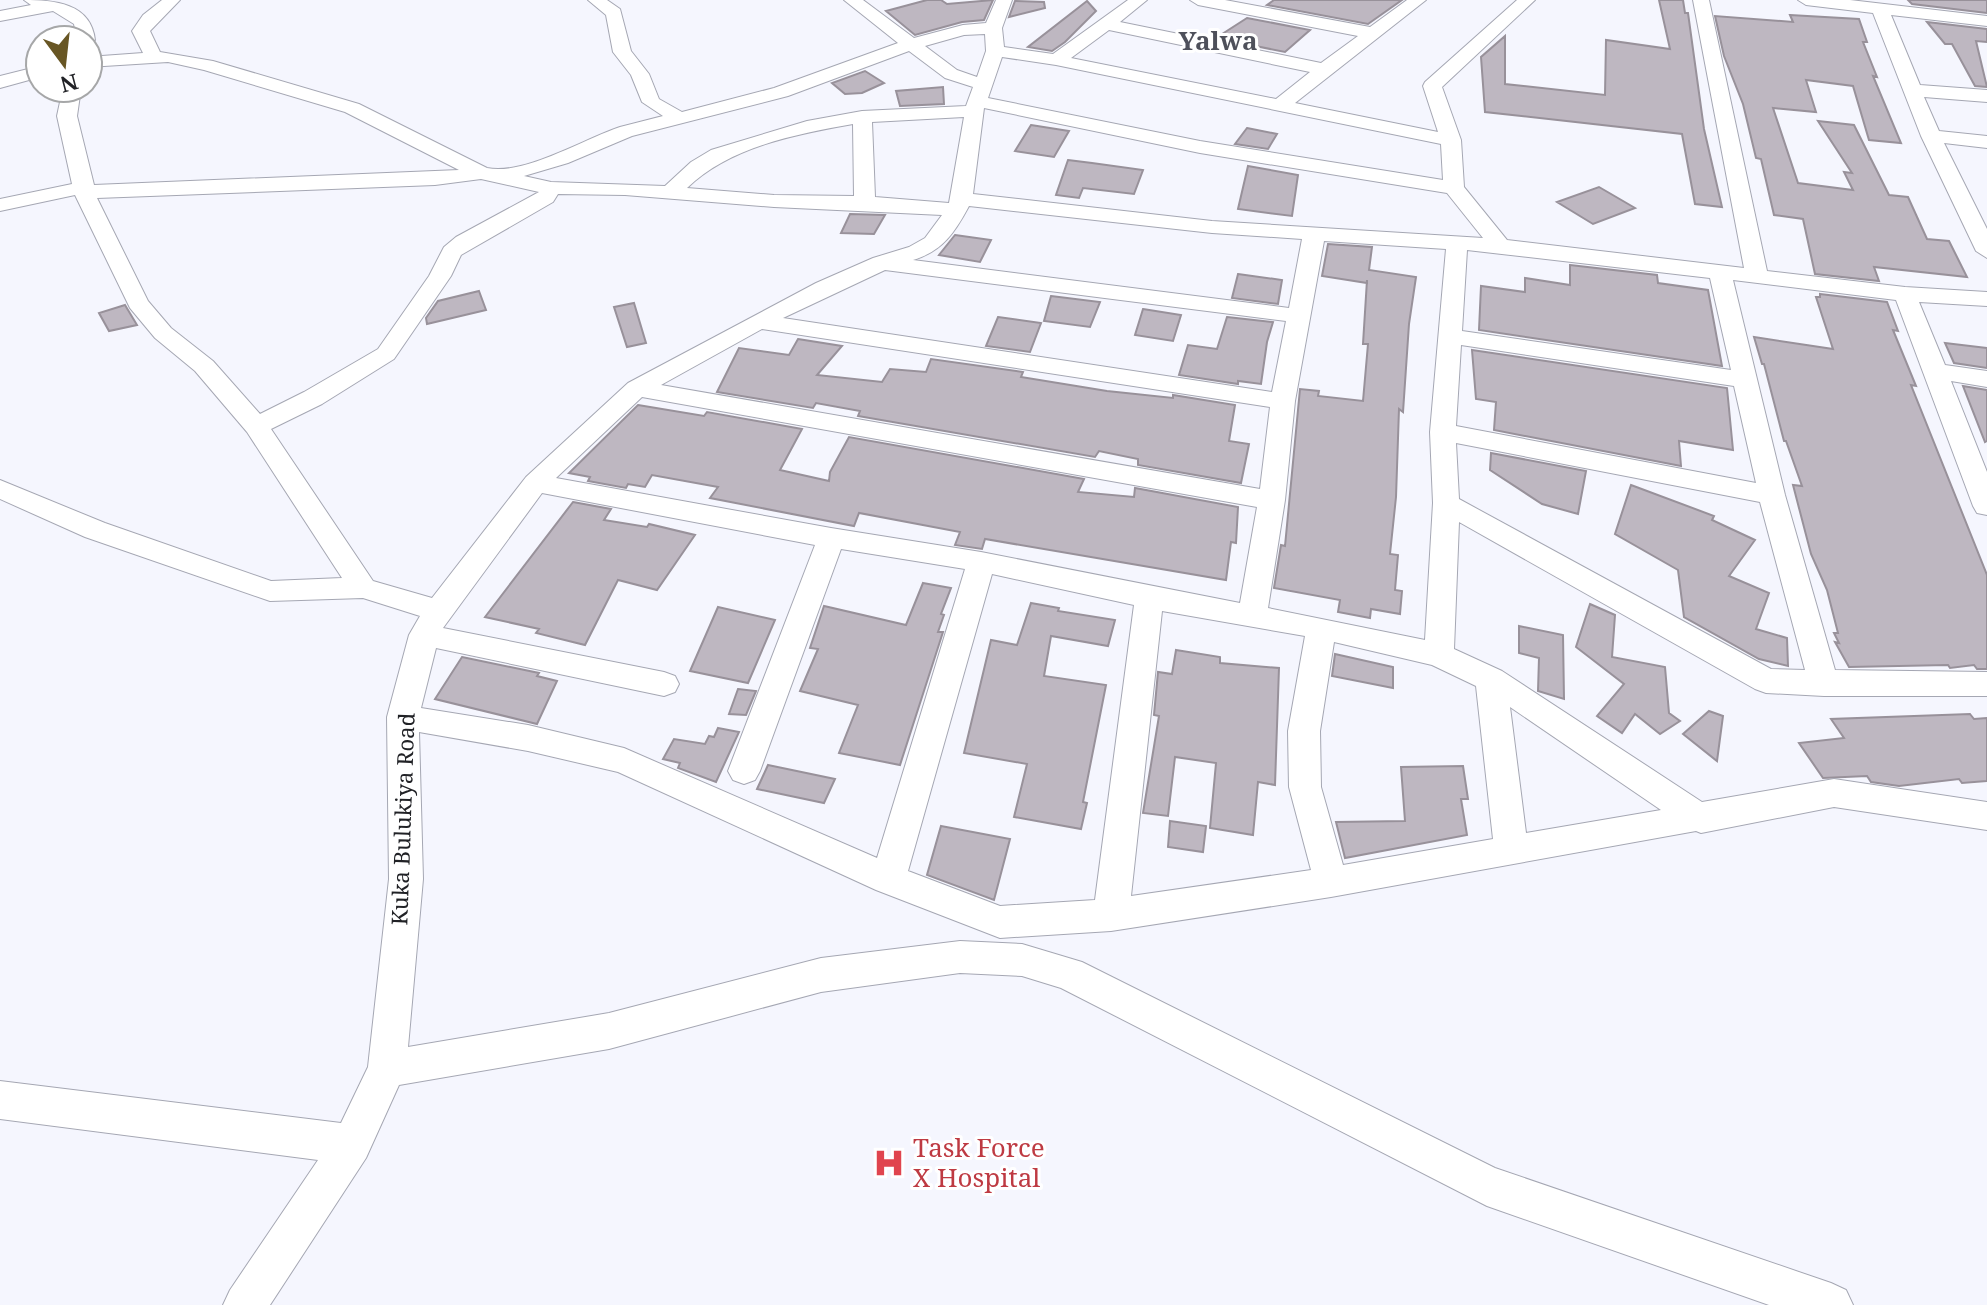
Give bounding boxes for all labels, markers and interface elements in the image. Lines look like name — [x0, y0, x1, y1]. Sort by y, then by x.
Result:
district label: Yalwa — [1178, 22, 1258, 58]
north arrow — [24, 24, 104, 104]
text: N — [57, 68, 82, 101]
street label: Kuka Bulukiya Road — [383, 712, 421, 926]
place label: Task Force X Hospital — [913, 1129, 1045, 1195]
hospital icon: Task Force X Hospital — [872, 1146, 906, 1180]

